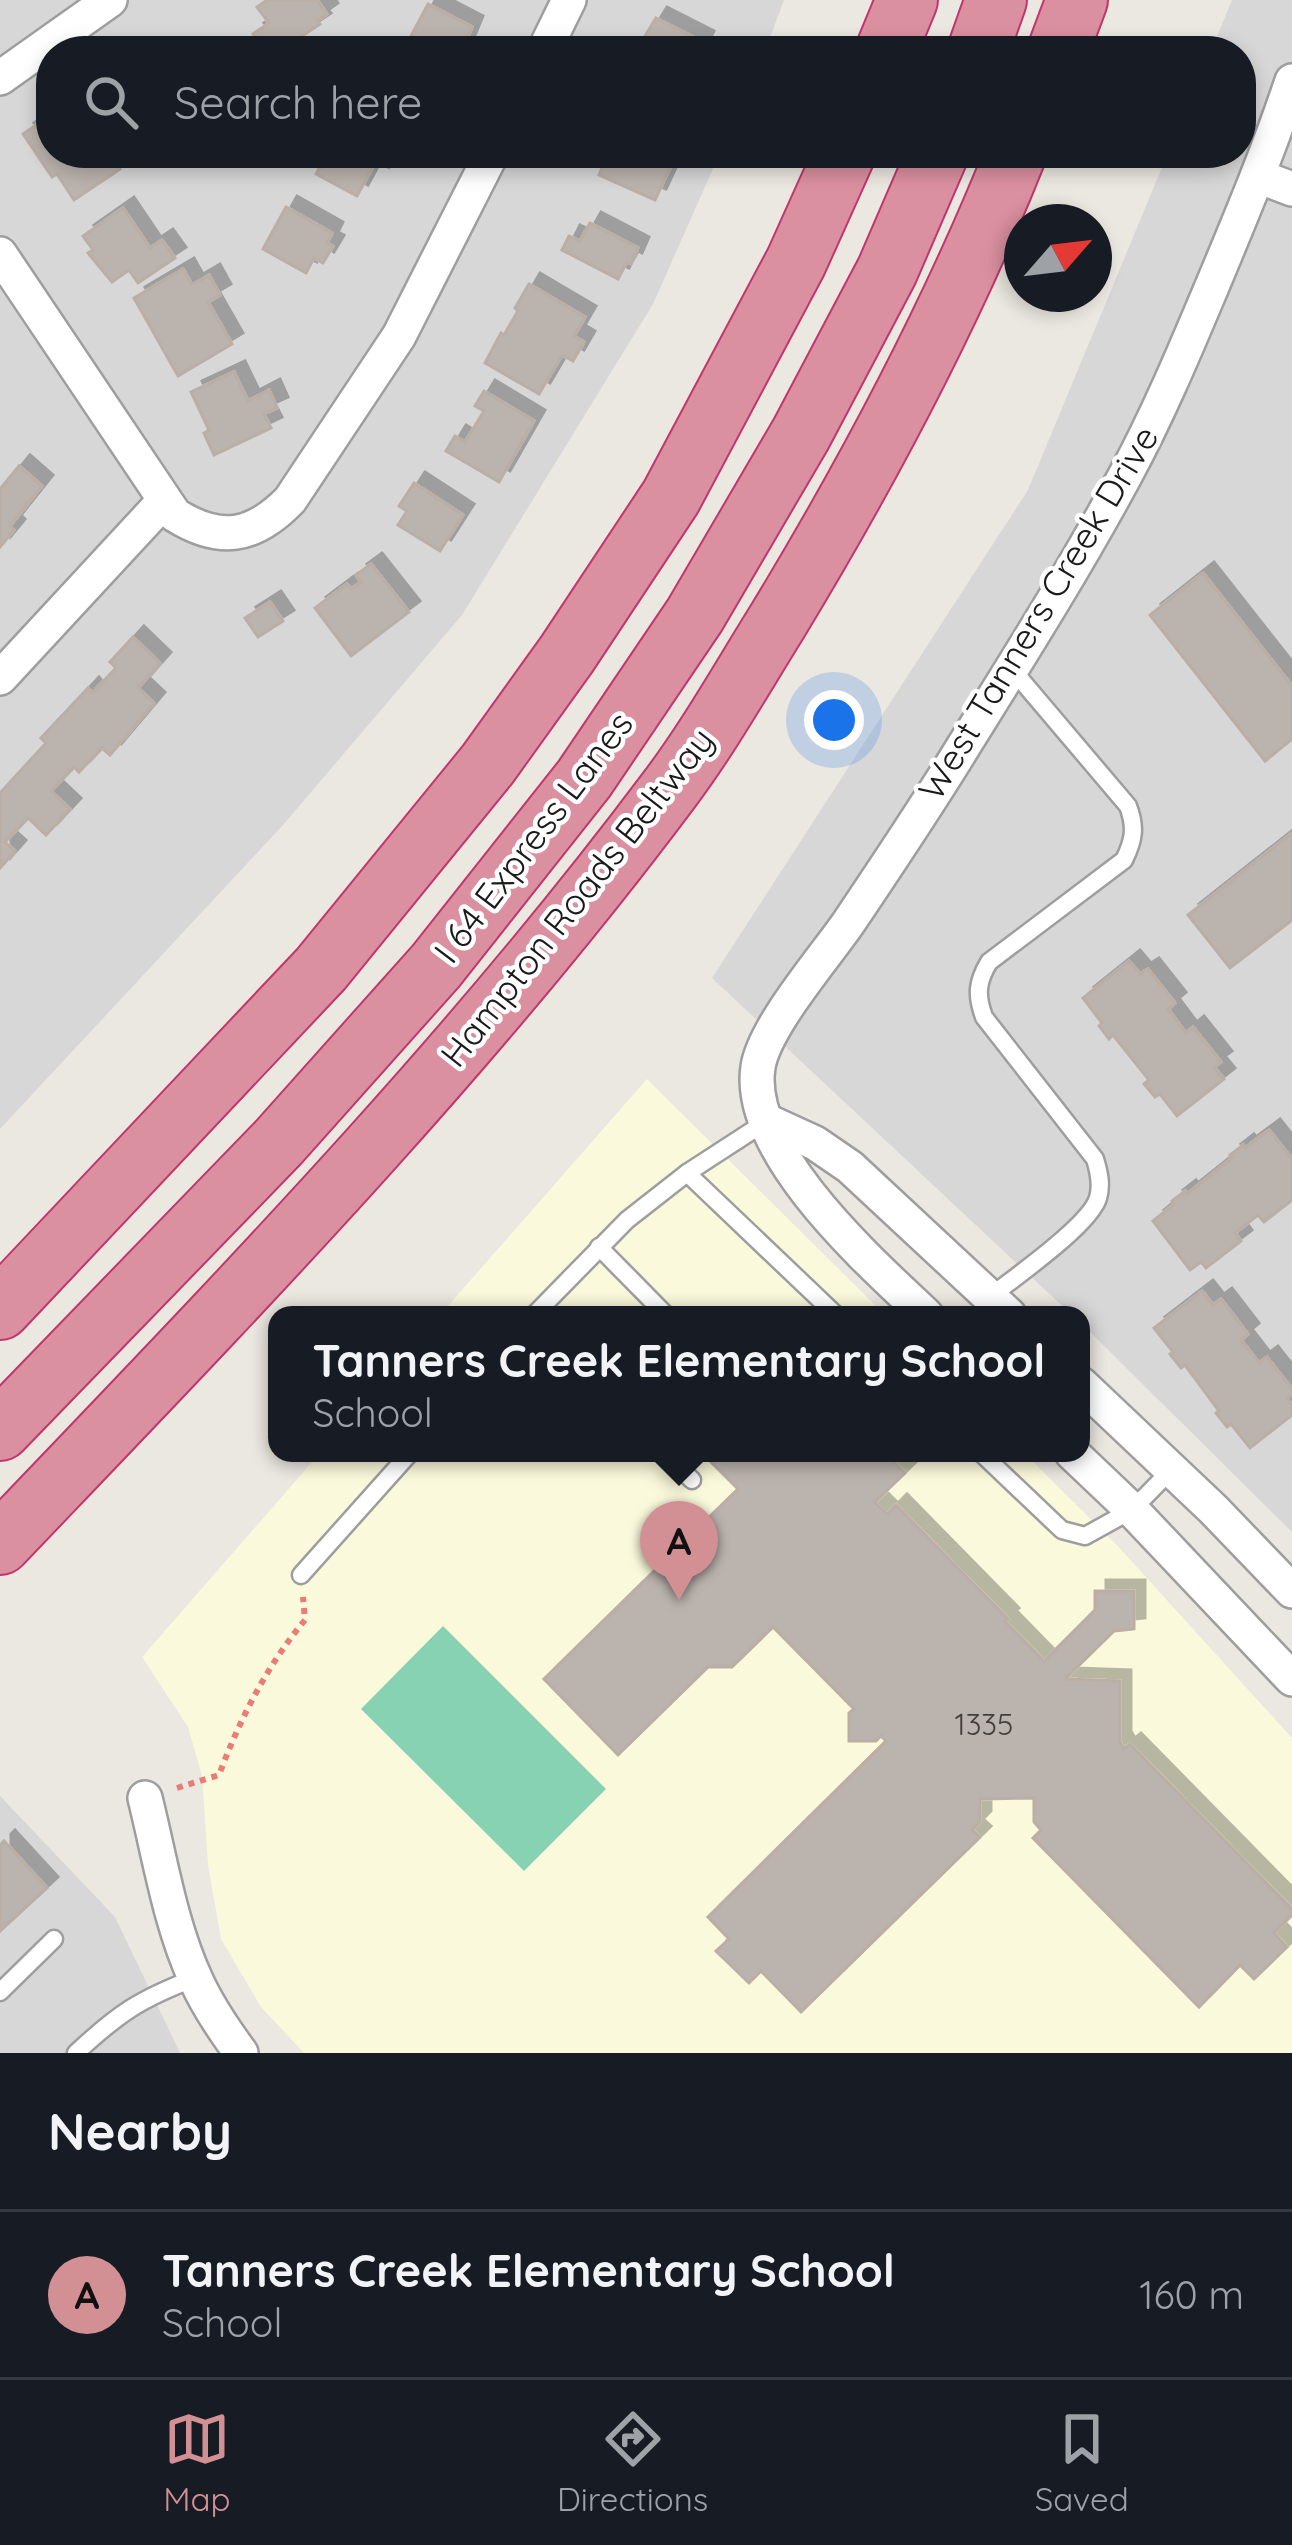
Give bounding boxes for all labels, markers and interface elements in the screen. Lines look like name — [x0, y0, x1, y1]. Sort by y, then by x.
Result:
search box — [36, 36, 1256, 168]
icon: search — [78, 69, 144, 135]
text: Search here — [174, 74, 422, 130]
north arrow — [1004, 204, 1112, 312]
street label: West Tanners Creek Drive — [908, 417, 1167, 808]
your location — [804, 690, 864, 750]
street label: I 64 Express Lanes — [423, 702, 642, 971]
street label: Hampton Roads Beltway — [430, 718, 723, 1075]
popup — [268, 1306, 1090, 1462]
text: Tanners Creek Elementary School — [312, 1332, 1046, 1388]
text: School — [312, 1388, 433, 1437]
pin: A — [640, 1501, 718, 1600]
house number: 1335 — [955, 1705, 1013, 1743]
text: Nearby — [48, 2099, 232, 2163]
text: Tanners Creek Elementary School — [162, 2242, 895, 2298]
text: A — [75, 2270, 99, 2319]
text: 160 m — [1139, 2270, 1244, 2319]
text: School — [162, 2298, 282, 2347]
tab: Map — [163, 2406, 231, 2519]
tab: Directions — [557, 2406, 708, 2519]
tab: Saved — [1035, 2406, 1129, 2519]

